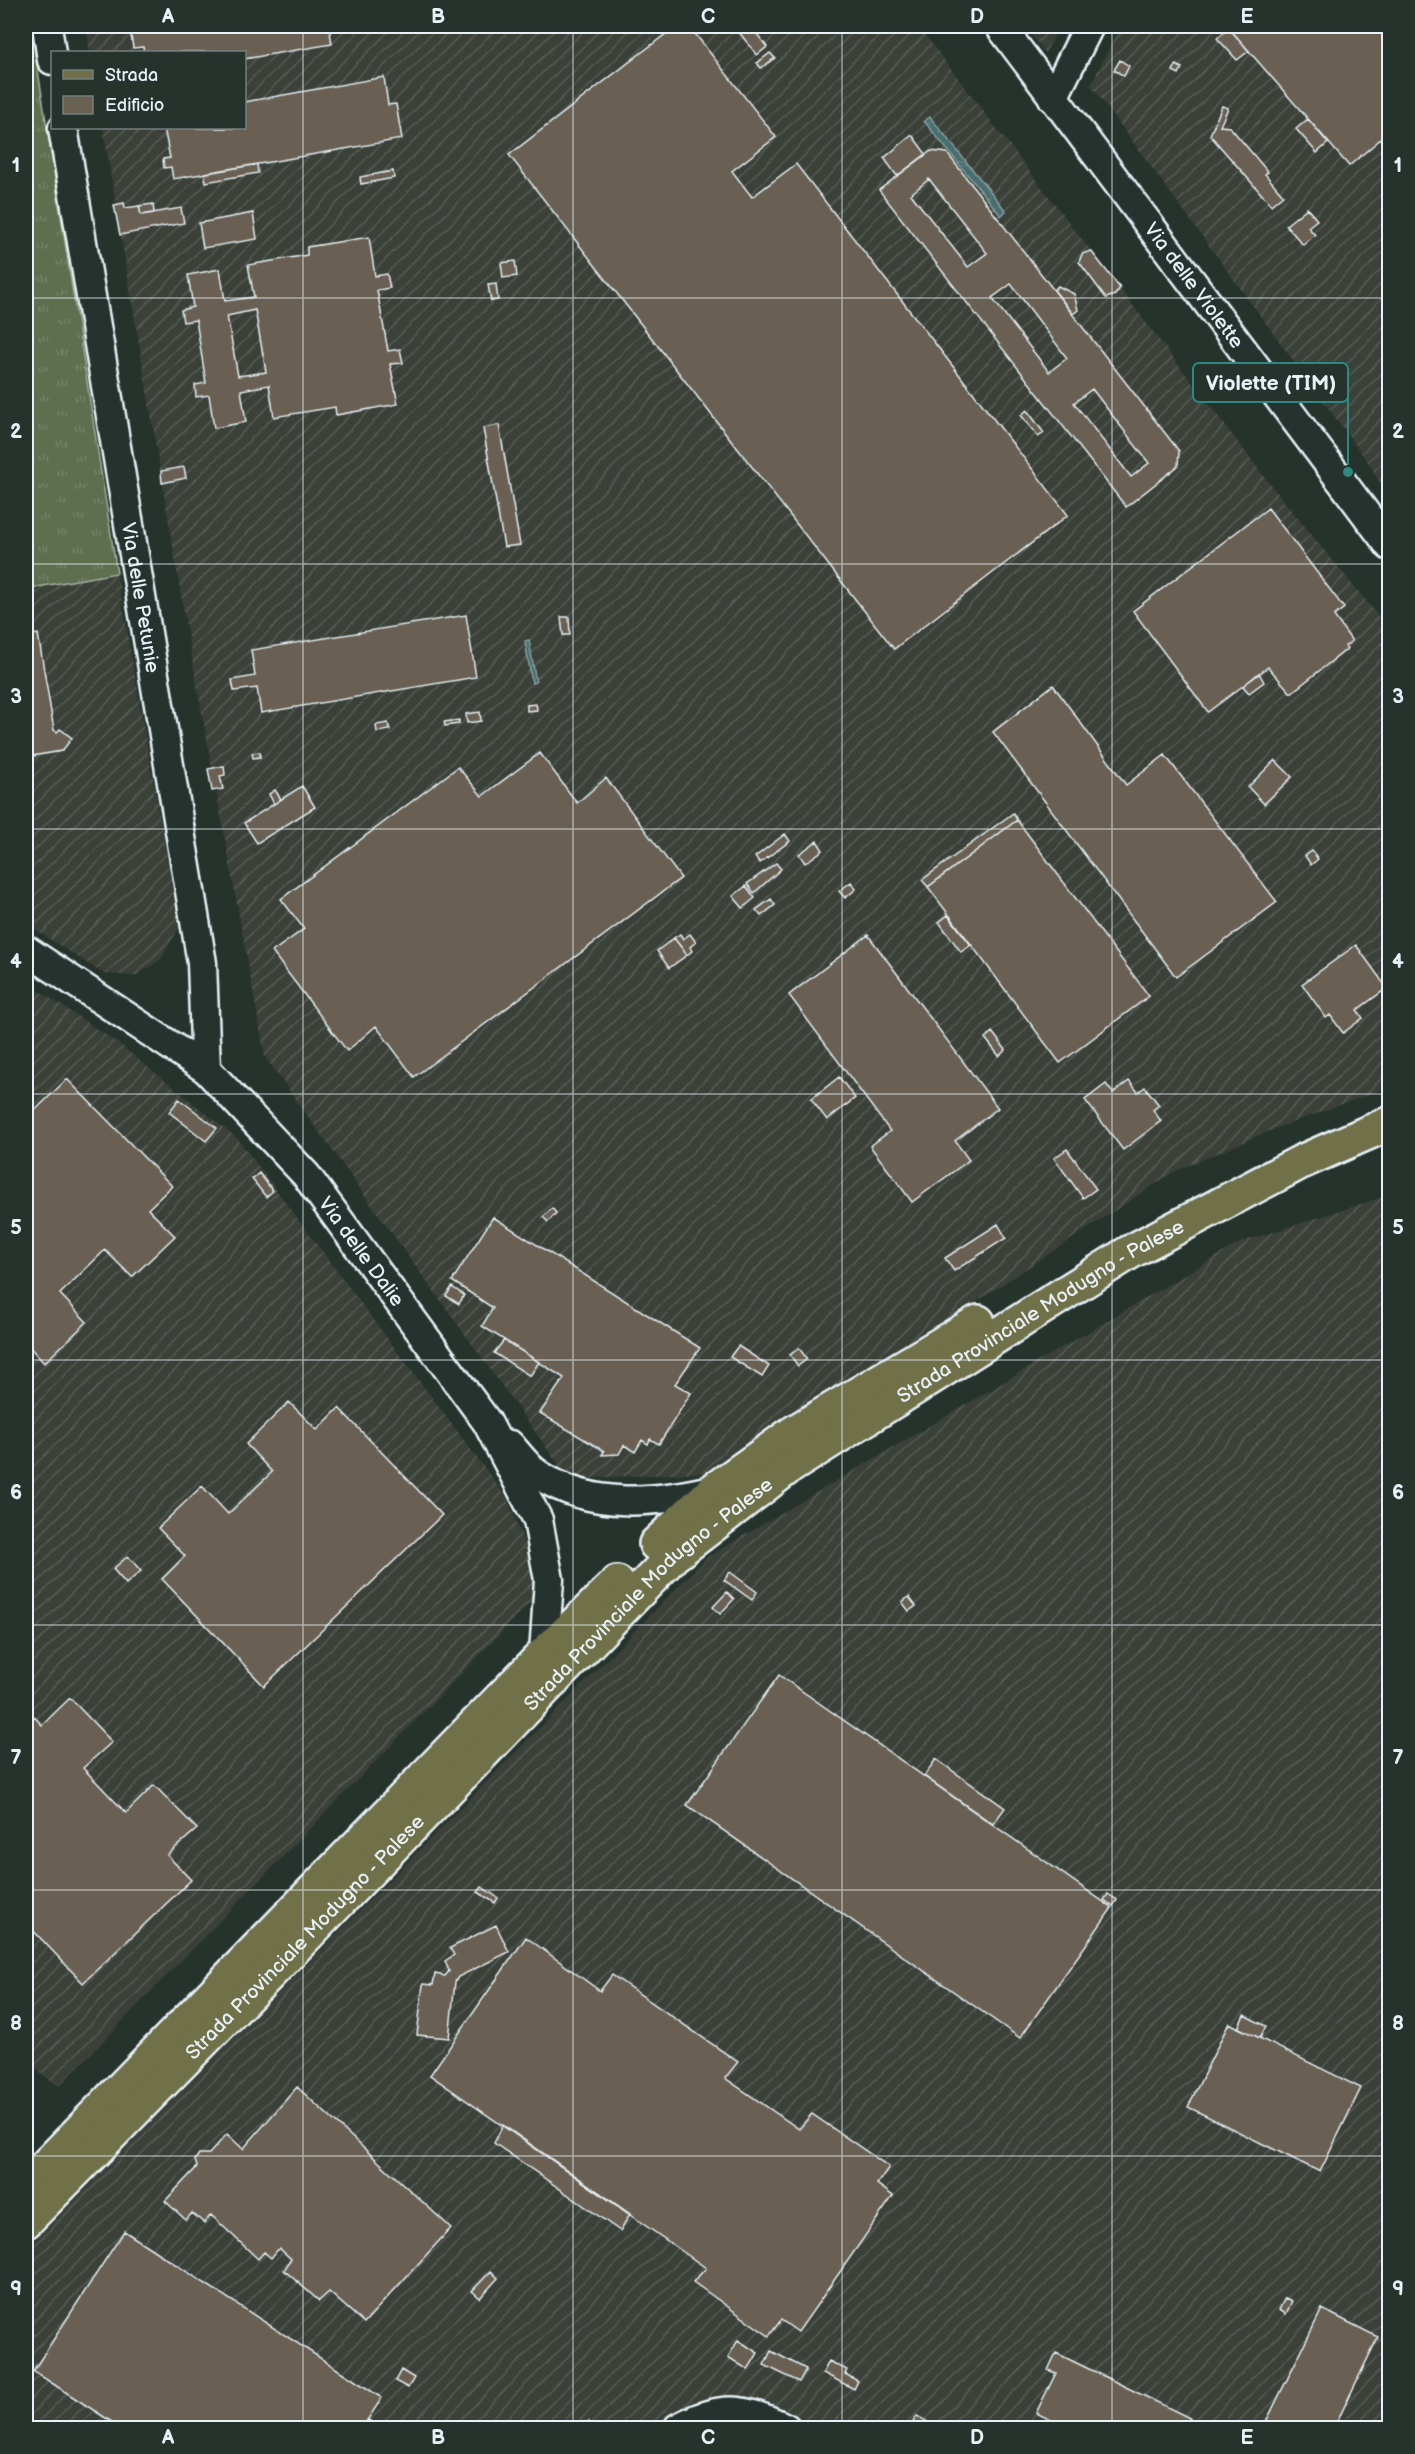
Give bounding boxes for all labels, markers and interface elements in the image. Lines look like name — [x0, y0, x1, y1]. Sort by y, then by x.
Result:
text: A — [161, 5, 175, 29]
text: B — [431, 5, 445, 29]
text: C — [701, 5, 715, 29]
text: D — [970, 5, 984, 29]
text: E — [1241, 5, 1254, 29]
legend — [51, 51, 246, 129]
text: Strada — [105, 65, 158, 86]
text: Edificio — [105, 95, 164, 116]
text: 1 — [12, 154, 20, 178]
text: 1 — [1394, 154, 1402, 178]
street label: Via delle Violette — [1139, 218, 1249, 353]
callout: Violette (TIM) — [1193, 363, 1348, 402]
text: Violette (TIM) — [1206, 371, 1336, 396]
text: 2 — [10, 420, 22, 444]
text: 2 — [1392, 420, 1404, 444]
street label: Via delle Petunie — [116, 521, 165, 675]
text: 3 — [10, 685, 22, 709]
text: 3 — [1392, 685, 1404, 709]
text: 4 — [10, 950, 22, 974]
text: 4 — [1392, 950, 1404, 974]
street label: Via delle Dalie — [313, 1192, 409, 1311]
street label: Strada Provinciale Modugno - Palese — [893, 1215, 1188, 1409]
text: 5 — [10, 1216, 22, 1240]
text: 5 — [1392, 1216, 1404, 1240]
street label: Strada Provinciale Modugno - Palese — [519, 1473, 778, 1716]
text: 6 — [10, 1481, 22, 1505]
text: 6 — [1392, 1481, 1404, 1505]
text: 7 — [10, 1746, 22, 1770]
text: 7 — [1392, 1746, 1404, 1770]
street label: Strada Provinciale Modugno - Palese — [181, 1810, 430, 2065]
text: 8 — [10, 2012, 22, 2036]
text: 8 — [1392, 2012, 1404, 2036]
text: 9 — [10, 2277, 22, 2301]
text: 9 — [1392, 2277, 1404, 2301]
text: A — [161, 2426, 175, 2450]
text: B — [431, 2426, 445, 2450]
text: C — [701, 2426, 715, 2450]
text: D — [970, 2426, 984, 2450]
text: E — [1241, 2426, 1254, 2450]

